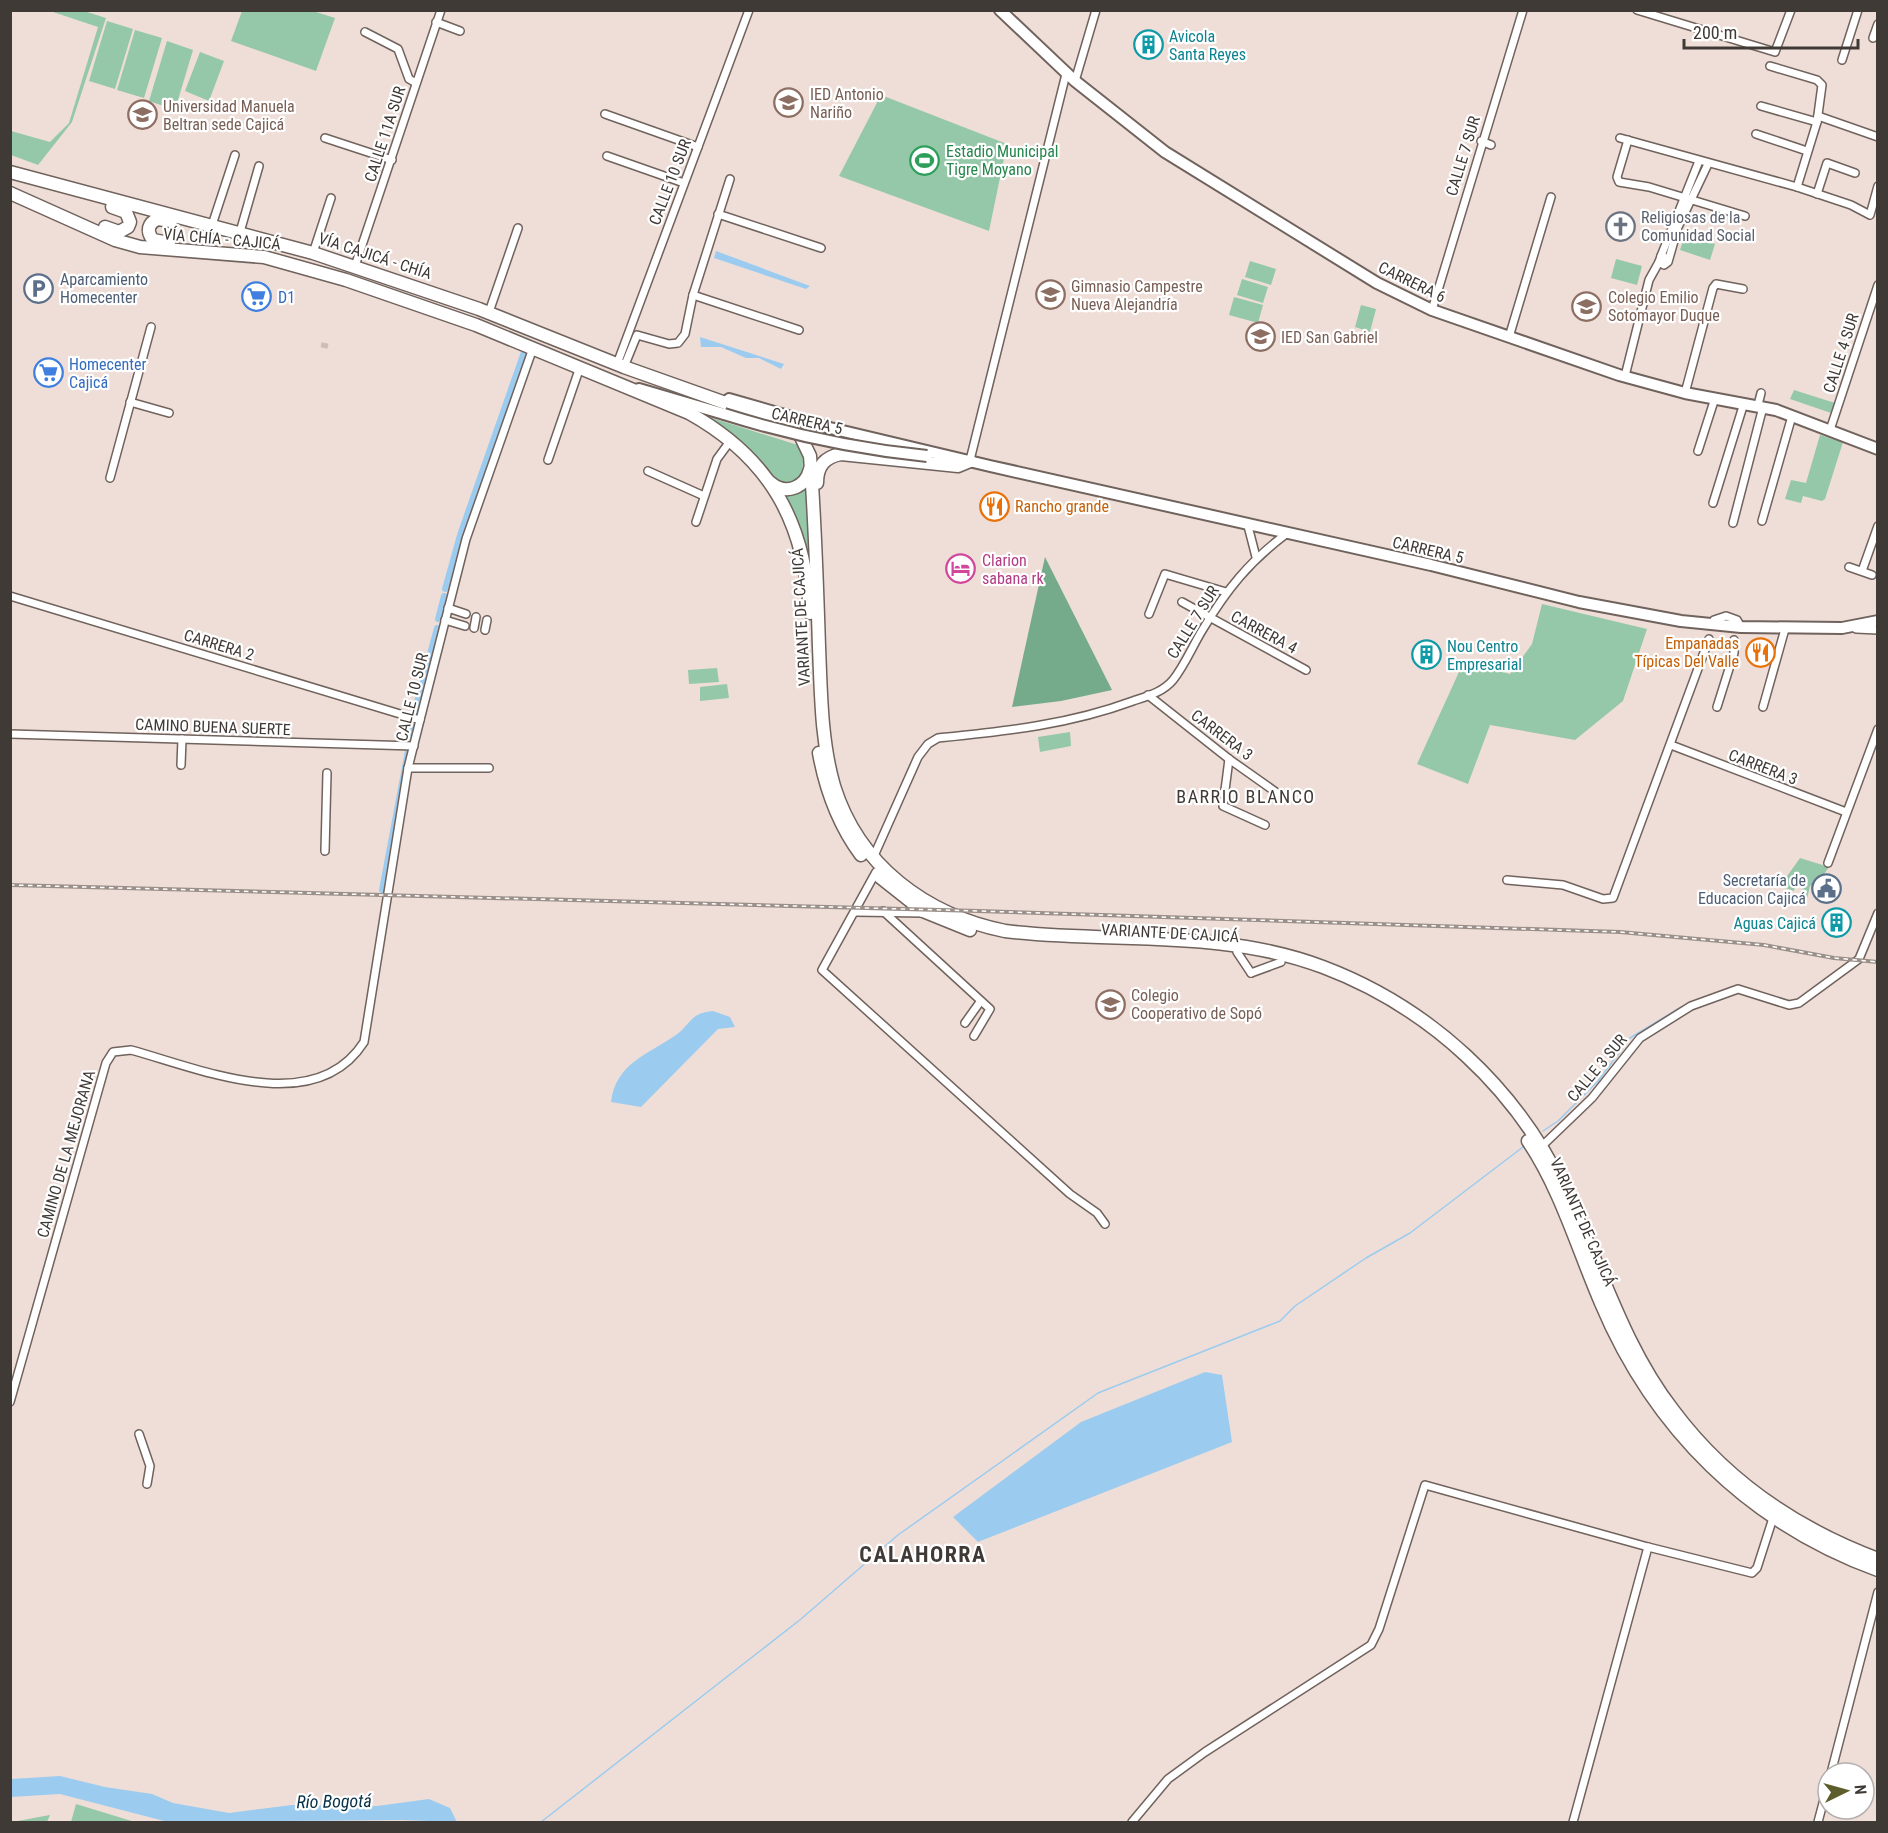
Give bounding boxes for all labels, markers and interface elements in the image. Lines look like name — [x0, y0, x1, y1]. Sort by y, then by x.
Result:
scale bar — [1684, 12, 1858, 50]
text: 200 m — [1693, 22, 1737, 43]
place label: Avicola Santa Reyes — [1169, 27, 1246, 64]
building icon: Avicola Santa Reyes — [1132, 29, 1164, 61]
street label: CALLE 11A SUR — [361, 83, 410, 184]
place label: IED Antonio Nariño — [810, 85, 884, 122]
school or university icon: IED Antonio Nariño — [773, 87, 805, 119]
place label: Universidad Manuela Beltran sede Cajicá — [163, 97, 295, 134]
school or university icon: Universidad Manuela Beltran sede Cajicá — [126, 99, 158, 131]
street label: CALLE 7 SUR — [1442, 113, 1484, 198]
street label: CALLE 10 SUR — [645, 136, 695, 228]
place label: Estadio Municipal Tigre Moyano — [946, 142, 1059, 179]
sports icon: Estadio Municipal Tigre Moyano — [909, 144, 941, 176]
place label: Religiosas de la Comunidad Social — [1641, 208, 1755, 245]
church icon: Religiosas de la Comunidad Social — [1604, 210, 1636, 242]
street label: VÍA CHÍA - CAJICÁ — [162, 224, 282, 254]
street label: VÍA CAJICÁ - CHÍA — [316, 229, 434, 283]
street label: CARRERA 6 — [1375, 258, 1449, 306]
place label: Aparcamiento Homecenter — [60, 270, 148, 307]
parking icon: Aparcamiento Homecenter — [23, 272, 55, 304]
place label: Gimnasio Campestre Nueva Alejandría — [1071, 277, 1203, 314]
school or university icon: Gimnasio Campestre Nueva Alejandría — [1034, 279, 1066, 311]
supermarket icon: D1 — [241, 281, 273, 313]
place label: D1 — [278, 288, 295, 307]
place label: Colegio Emilio Sotomayor Duque — [1608, 288, 1720, 325]
school or university icon: Colegio Emilio Sotomayor Duque — [1571, 290, 1603, 322]
street label: CALLE 4 SUR — [1819, 310, 1863, 395]
school or university icon: IED San Gabriel — [1244, 321, 1276, 353]
place label: IED San Gabriel — [1281, 328, 1378, 347]
place label: Homecenter Cajicá — [69, 355, 146, 392]
supermarket icon: Homecenter Cajicá — [32, 357, 64, 389]
street label: CARRERA 5 — [770, 404, 845, 438]
restaurant icon: Rancho grande — [978, 490, 1010, 522]
place label: Rancho grande — [1015, 497, 1109, 516]
street label: CARRERA 5 — [1391, 533, 1466, 567]
street label: VARIANTE DE CAJICÁ — [788, 547, 814, 687]
place label: Clarion sabana rk — [982, 551, 1044, 588]
hotel icon: Clarion sabana rk — [945, 553, 977, 585]
street label: CALLE 7 SUR — [1163, 582, 1223, 662]
street label: CARRERA 4 — [1228, 607, 1301, 657]
street label: CARRERA 2 — [182, 625, 257, 665]
place label: Empanadas Típicas Del Valle — [1634, 634, 1739, 671]
restaurant icon: Empanadas Típicas Del Valle — [1744, 636, 1776, 668]
place label: Nou Centro Empresarial — [1447, 637, 1522, 674]
building icon: Nou Centro Empresarial — [1410, 639, 1442, 671]
street label: CALLE 10 SUR — [392, 650, 432, 743]
street label: CARRERA 3 — [1187, 706, 1257, 764]
street label: CAMINO BUENA SUERTE — [135, 715, 291, 739]
street label: CARRERA 3 — [1726, 745, 1800, 789]
district label: BARRIO BLANCO — [1176, 786, 1316, 807]
place label: Secretaría de Educacion Cajicá — [1698, 871, 1806, 908]
public building icon: Secretaría de Educacion Cajicá — [1811, 873, 1843, 905]
building icon: Aguas Cajicá — [1821, 907, 1853, 939]
place label: Aguas Cajicá — [1733, 914, 1816, 933]
street label: VARIANTE DE CAJICÁ — [1100, 920, 1240, 946]
place label: Colegio Cooperativo de Sopó — [1131, 986, 1262, 1023]
school or university icon: Colegio Cooperativo de Sopó — [1094, 988, 1126, 1020]
street label: CALLE 3 SUR — [1563, 1030, 1631, 1106]
street label: CAMINO DE LA MEJORANA — [33, 1068, 99, 1240]
street label: VARIANTE DE CAJICÁ — [1546, 1155, 1620, 1289]
district label: CALAHORRA — [859, 1542, 987, 1567]
north arrow — [1816, 1761, 1876, 1821]
text: N — [1851, 1784, 1870, 1795]
water label: Río Bogotá — [296, 1790, 373, 1812]

